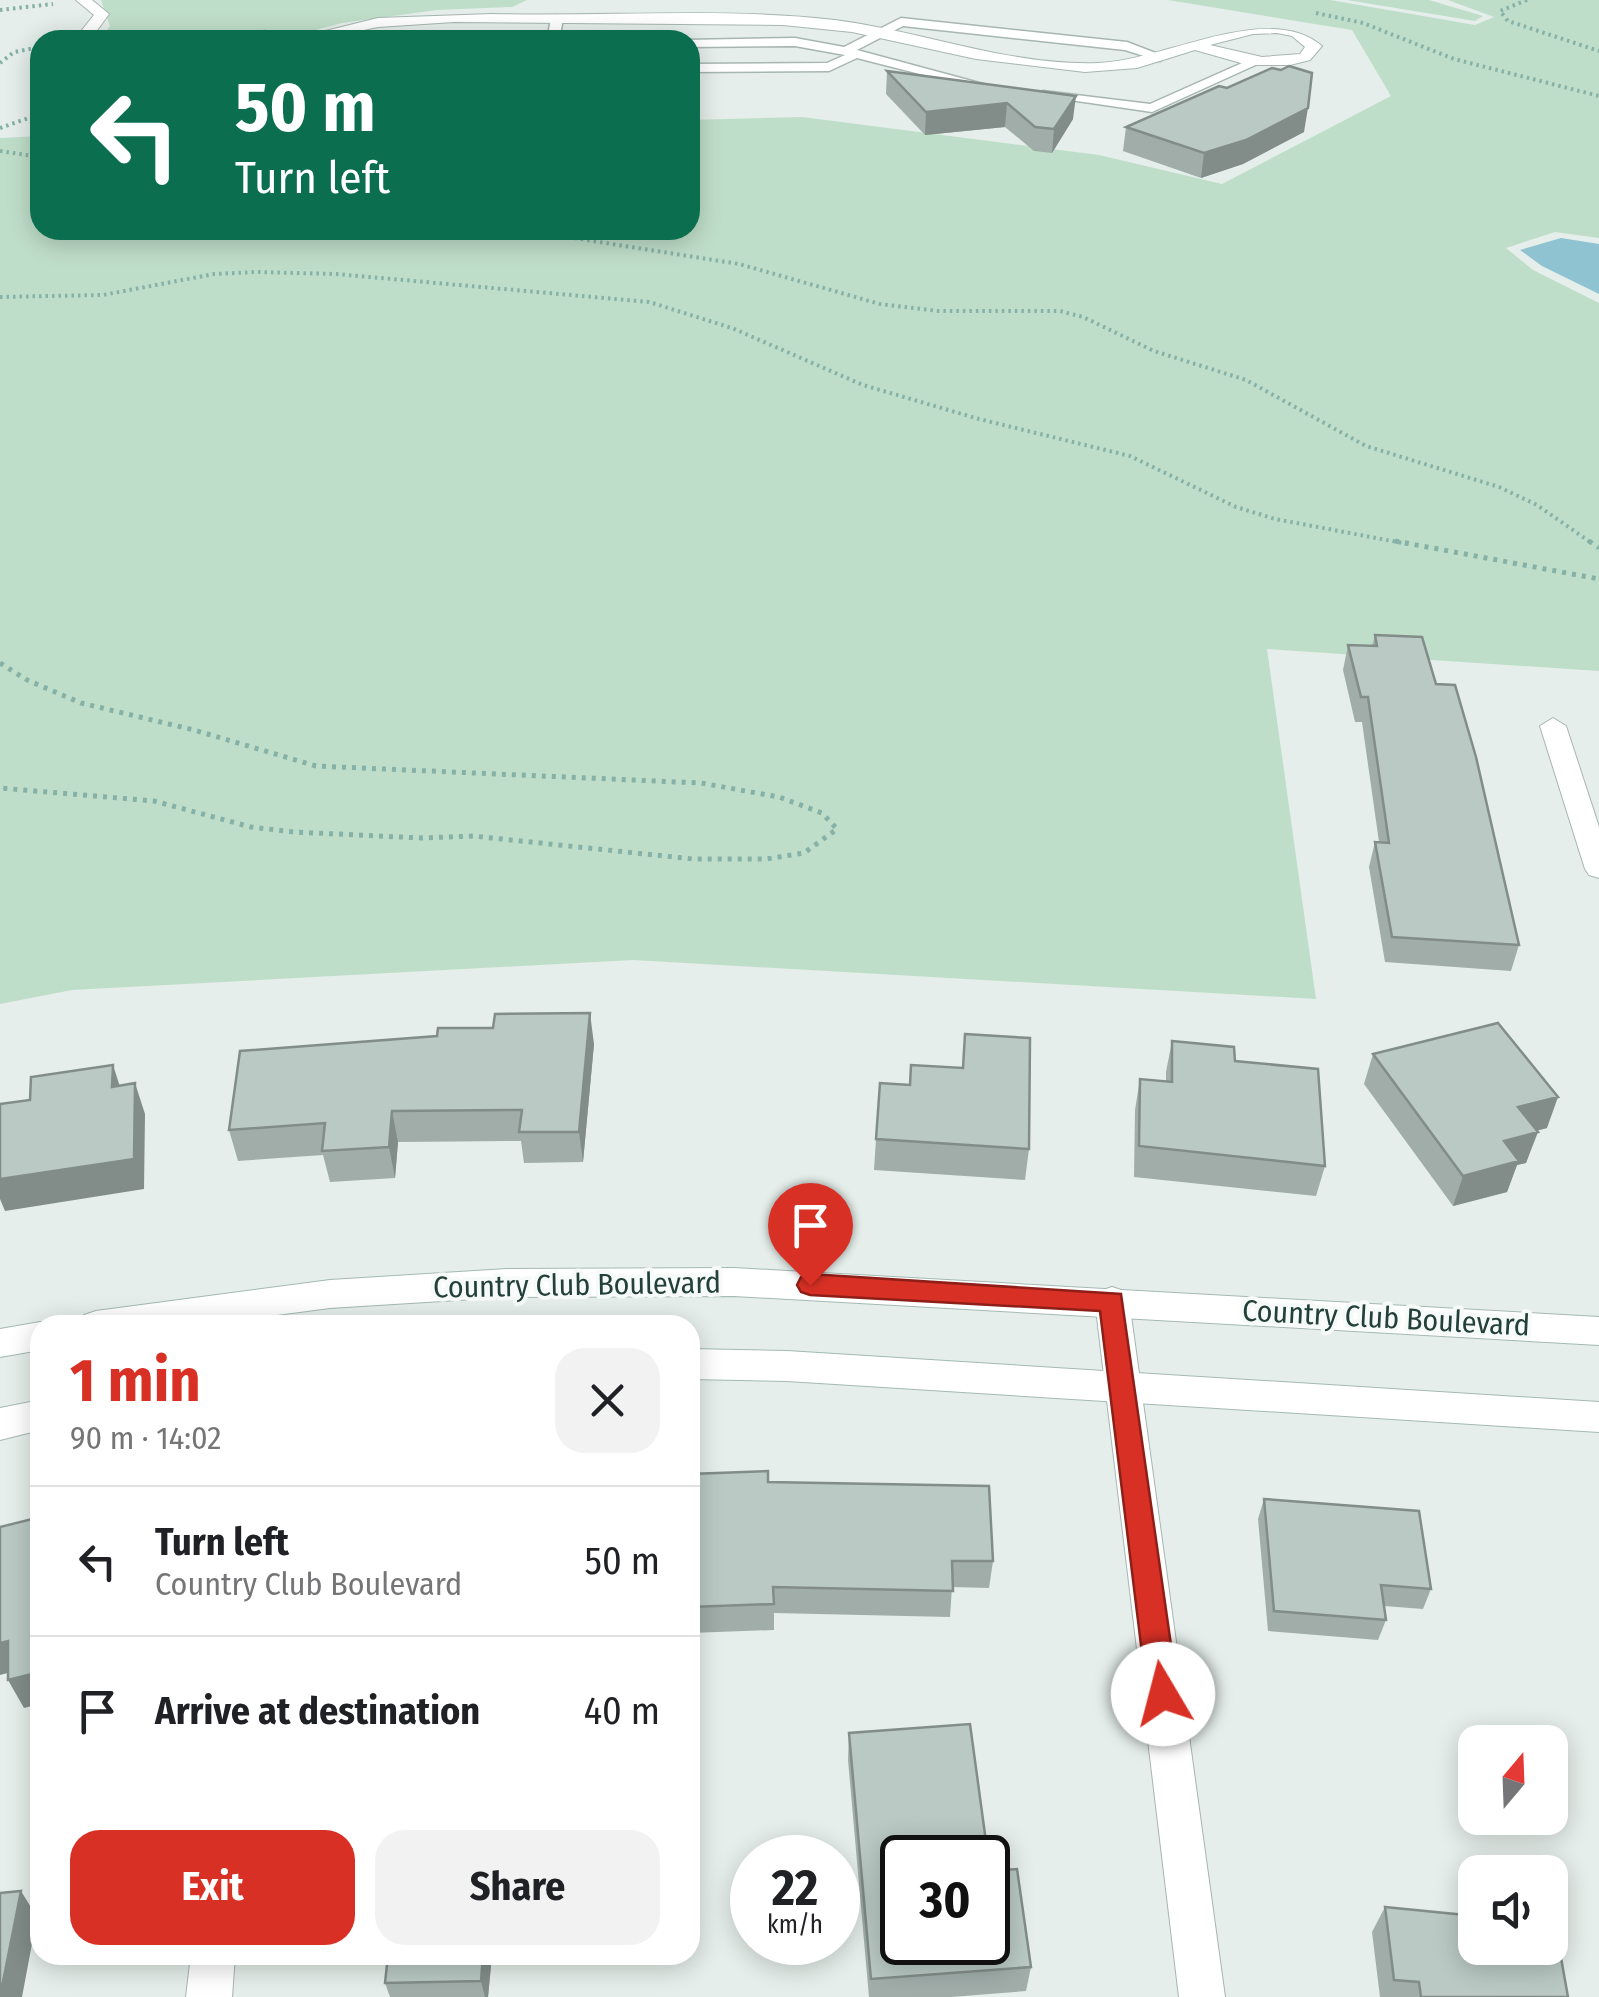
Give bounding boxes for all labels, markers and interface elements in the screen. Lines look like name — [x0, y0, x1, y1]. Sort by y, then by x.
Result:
text: 50 m — [235, 66, 376, 150]
icon: left — [70, 70, 200, 200]
text: Turn left — [235, 151, 390, 205]
pin — [768, 1183, 853, 1286]
icon: arrive — [783, 1198, 838, 1253]
street label: Country Club Boulevard — [433, 1264, 721, 1306]
street label: Country Club Boulevard — [1241, 1292, 1531, 1344]
text: 1 min — [70, 1345, 201, 1417]
button: close — [555, 1348, 660, 1453]
text: 90 m · 14:02 — [70, 1419, 221, 1457]
text: Turn left — [155, 1519, 289, 1565]
icon: left — [70, 1534, 125, 1589]
text: 50 m — [585, 1538, 660, 1584]
text: Country Club Boulevard — [155, 1565, 462, 1603]
position arrow — [1111, 1642, 1215, 1746]
icon: arrive — [70, 1684, 125, 1739]
text: Arrive at destination — [155, 1688, 480, 1734]
text: 40 m — [584, 1688, 660, 1734]
north arrow — [1458, 1725, 1568, 1835]
map controls — [1458, 1725, 1568, 1965]
button: Exit — [70, 1830, 355, 1945]
button: Share — [375, 1830, 660, 1945]
speed limit sign: 30 — [880, 1835, 1010, 1965]
button: sound — [1458, 1855, 1568, 1965]
text: 22 — [772, 1858, 818, 1918]
text: km/h — [767, 1910, 823, 1940]

